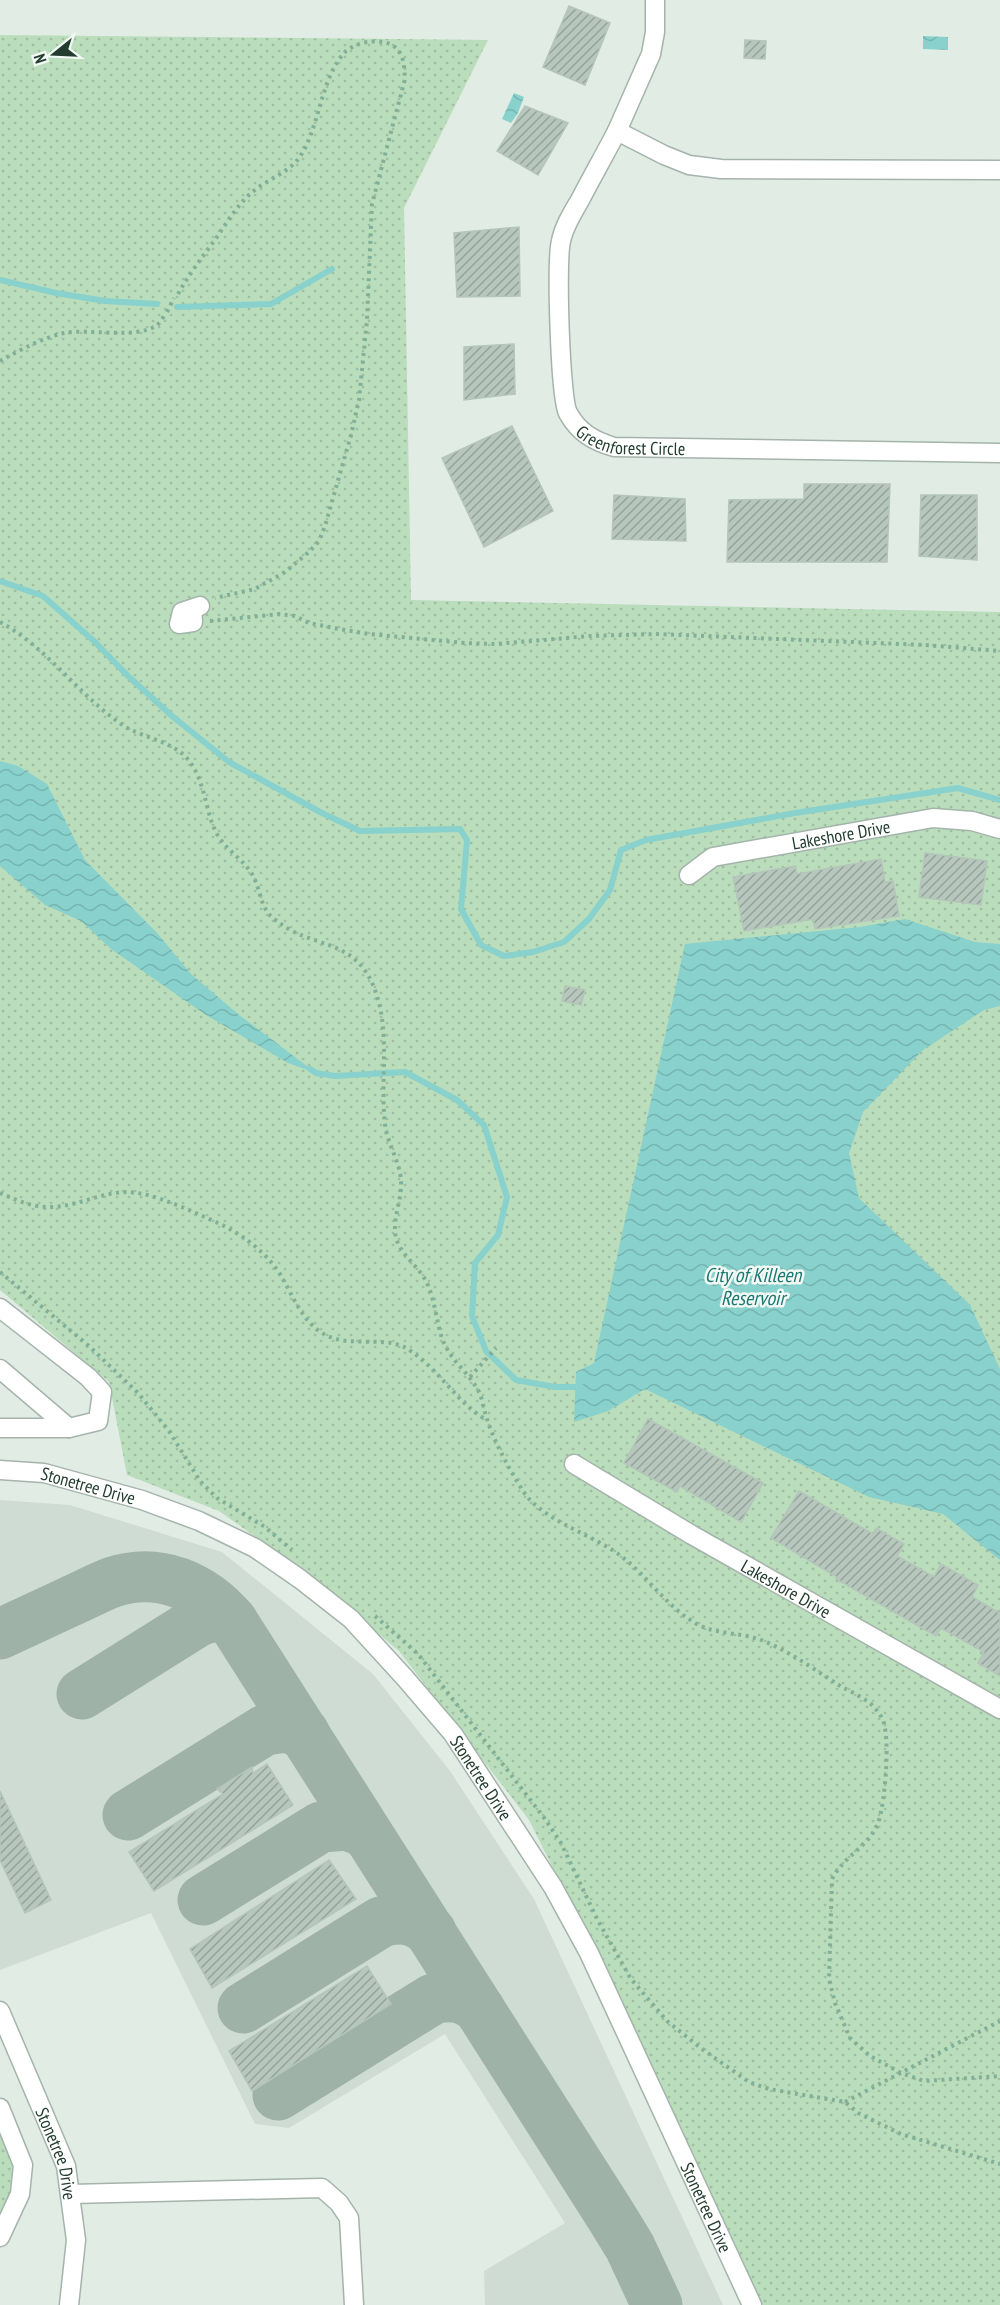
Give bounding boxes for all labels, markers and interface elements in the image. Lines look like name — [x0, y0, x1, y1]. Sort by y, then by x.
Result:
north arrow — [24, 24, 84, 84]
text: N — [29, 51, 51, 66]
street label: Greenforest Circle — [572, 420, 685, 460]
street label: Lakeshore Drive — [790, 814, 892, 854]
water label: City of Killeen Reservoir — [705, 1262, 802, 1311]
street label: Stonetree Drive — [39, 1461, 138, 1509]
street label: Lakeshore Drive — [737, 1554, 835, 1623]
street label: Stonetree Drive — [445, 1731, 518, 1824]
street label: Stonetree Drive — [31, 2104, 82, 2201]
street label: Stonetree Drive — [676, 2158, 738, 2256]

